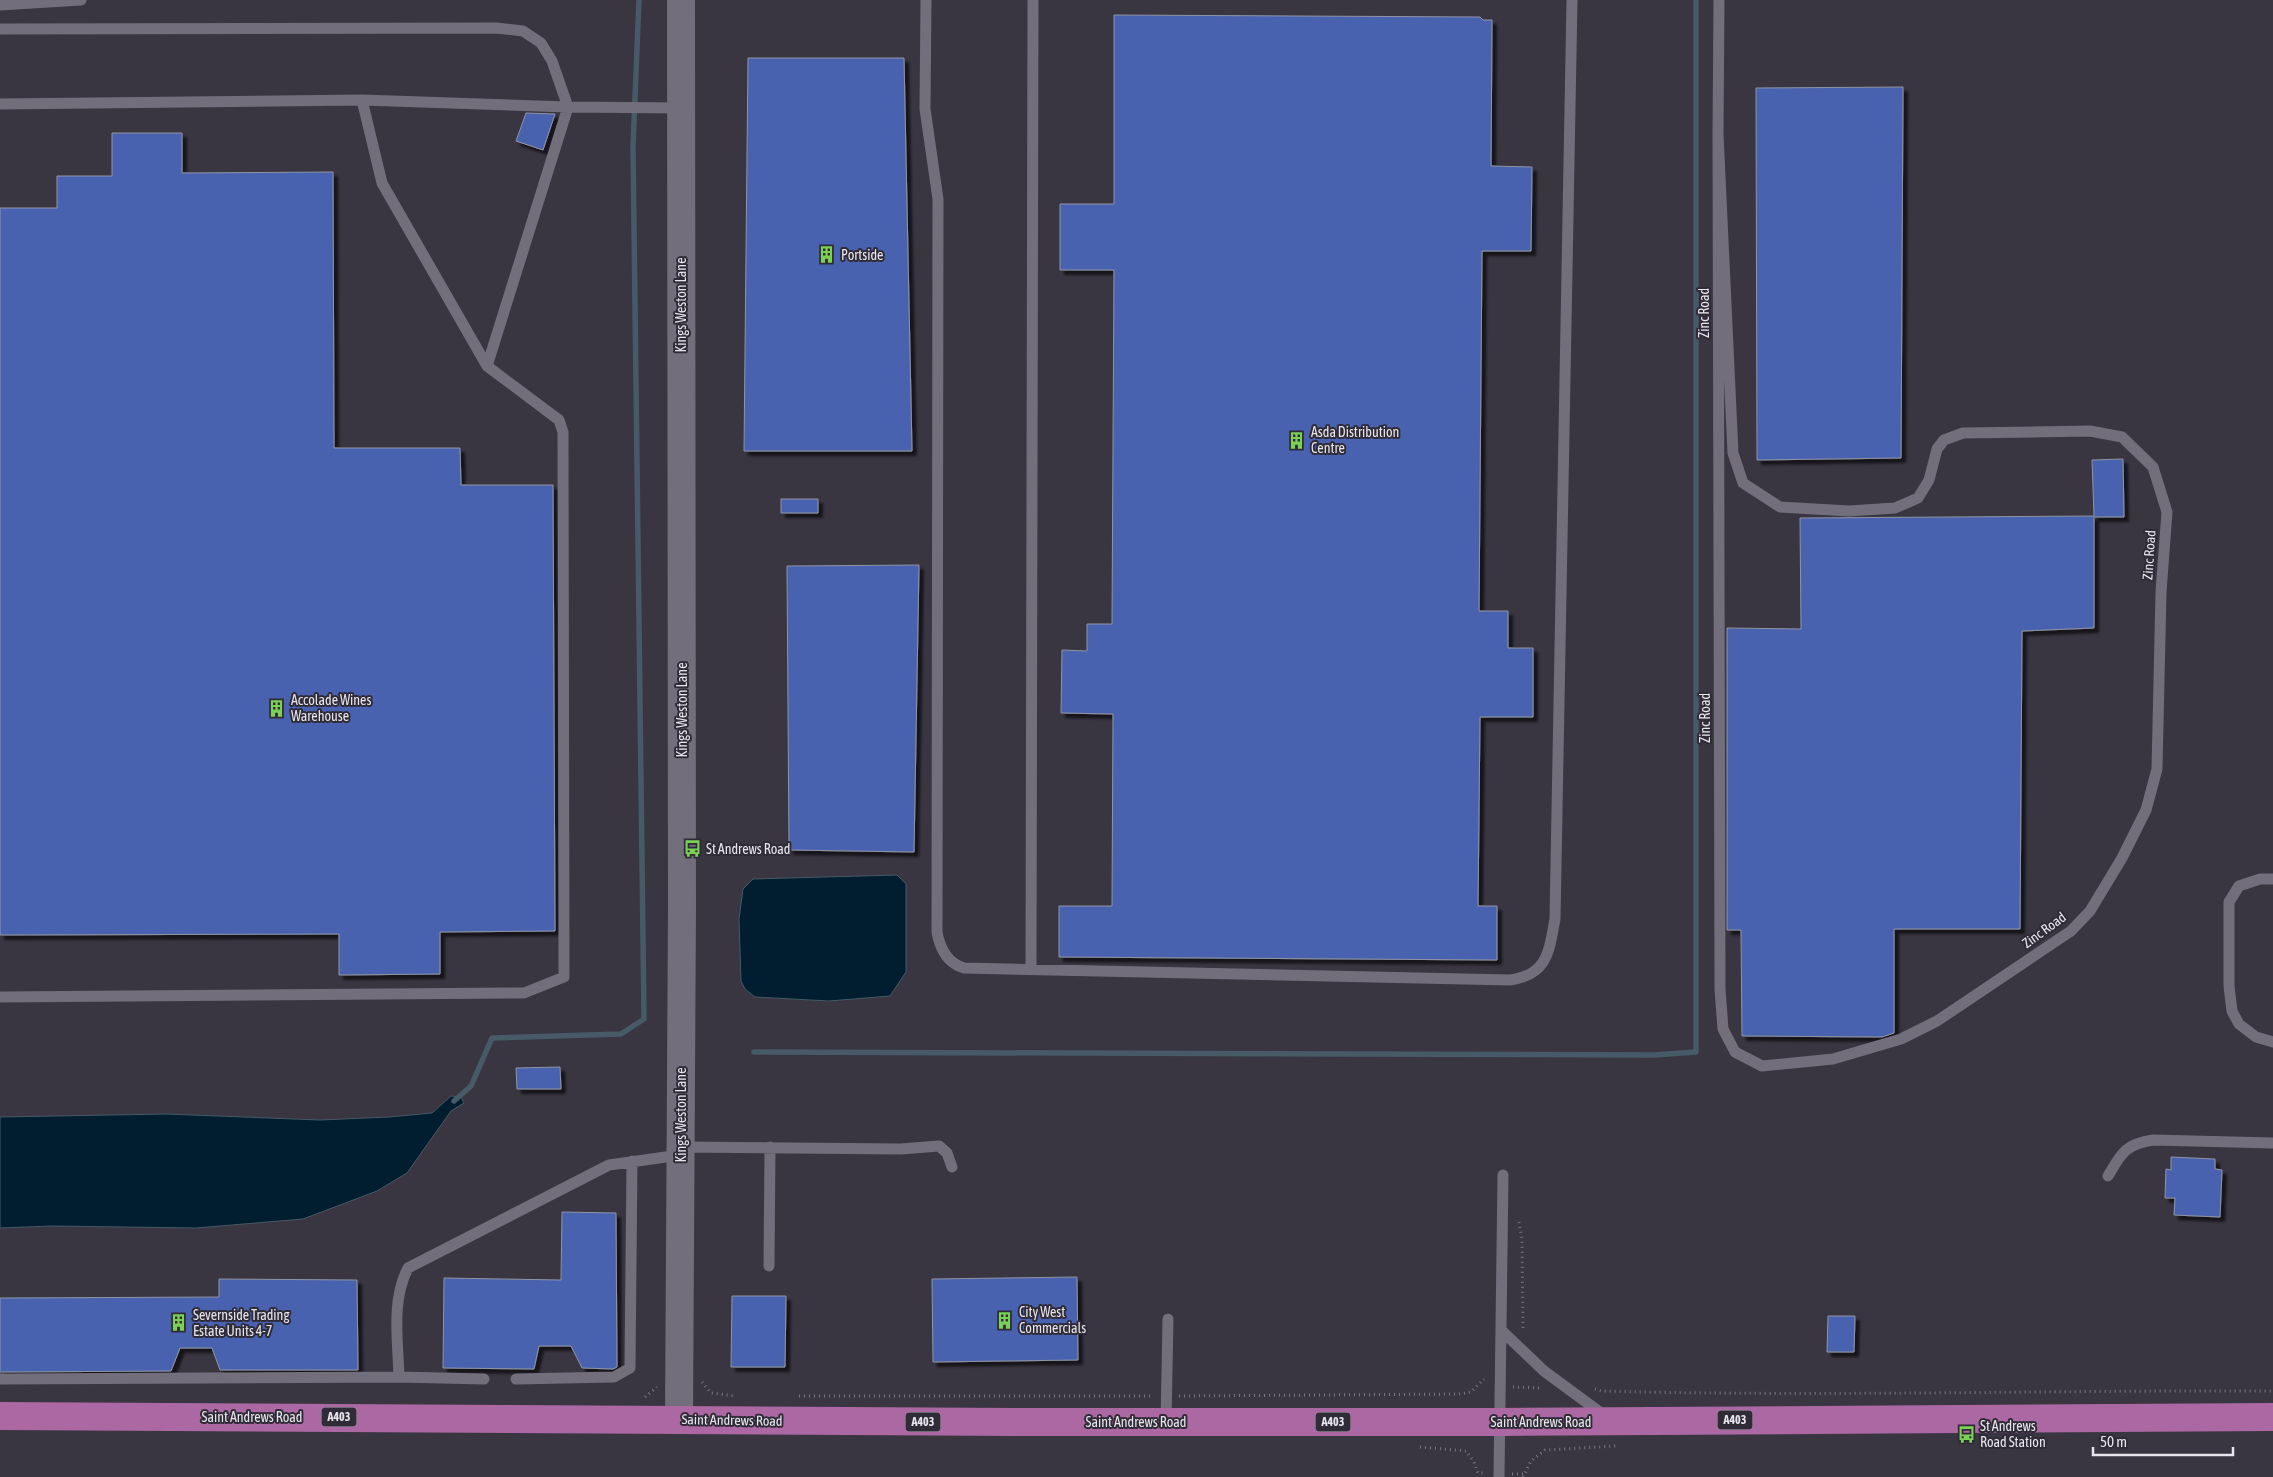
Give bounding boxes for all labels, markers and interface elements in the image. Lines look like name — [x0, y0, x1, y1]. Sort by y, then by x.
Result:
building icon: Portside — [817, 245, 837, 265]
place label: Portside — [841, 247, 883, 263]
street label: Kings Weston Lane — [673, 257, 689, 353]
street label: Zinc Road — [1696, 288, 1712, 338]
place label: Asda Distribution Centre — [1311, 424, 1399, 456]
building icon: Asda Distribution Centre — [1287, 430, 1307, 450]
street label: Zinc Road — [2139, 529, 2159, 581]
street label: Kings Weston Lane — [674, 662, 690, 758]
place label: Accolade Wines Warehouse — [291, 692, 371, 724]
street label: Zinc Road — [1697, 693, 1713, 743]
building icon: Accolade Wines Warehouse — [267, 698, 287, 718]
bus stop icon: St Andrews Road — [682, 839, 702, 859]
place label: St Andrews Road — [706, 841, 790, 857]
street label: Zinc Road — [2019, 909, 2069, 951]
street label: Kings Weston Lane — [673, 1067, 689, 1163]
place label: City West Commercials — [1019, 1304, 1086, 1336]
place label: Severnside Trading Estate Units 4-7 — [193, 1307, 289, 1339]
building icon: City West Commercials — [995, 1310, 1015, 1330]
building icon: Severnside Trading Estate Units 4-7 — [169, 1313, 189, 1333]
road number: A403 — [322, 1408, 356, 1426]
street label: Saint Andrews Road — [202, 1409, 302, 1425]
road number: A403 — [1718, 1410, 1752, 1430]
street label: Saint Andrews Road — [681, 1411, 783, 1429]
road number: A403 — [906, 1412, 940, 1431]
road number: A403 — [1316, 1412, 1350, 1431]
street label: Saint Andrews Road — [1086, 1414, 1186, 1430]
street label: Saint Andrews Road — [1491, 1414, 1591, 1430]
place label: St Andrews Road Station — [1980, 1418, 2046, 1450]
bus stop icon: St Andrews Road Station — [1956, 1424, 1976, 1444]
scale bar — [2093, 1424, 2233, 1456]
text: 50 m — [2100, 1433, 2127, 1450]

